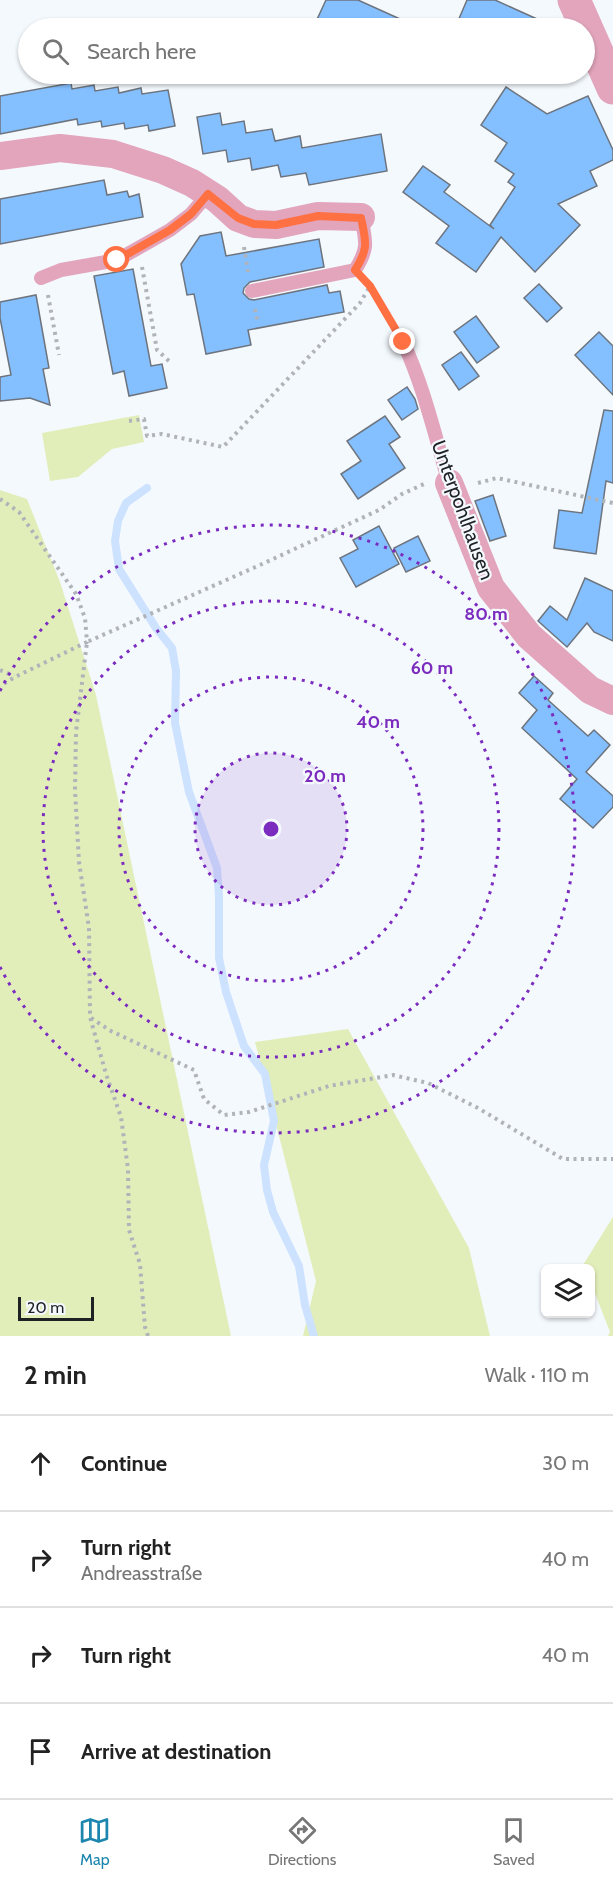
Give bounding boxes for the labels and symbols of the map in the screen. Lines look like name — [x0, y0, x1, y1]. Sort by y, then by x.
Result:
route start — [103, 246, 129, 272]
route end — [389, 328, 415, 354]
street label: Unterpohlhausen — [427, 437, 499, 583]
text: 80 m — [464, 603, 508, 625]
text: 60 m — [411, 657, 453, 679]
text: 40 m — [356, 711, 400, 733]
text: 20 m — [304, 765, 346, 787]
centre of rings — [261, 819, 281, 839]
scale bar — [18, 1294, 94, 1322]

